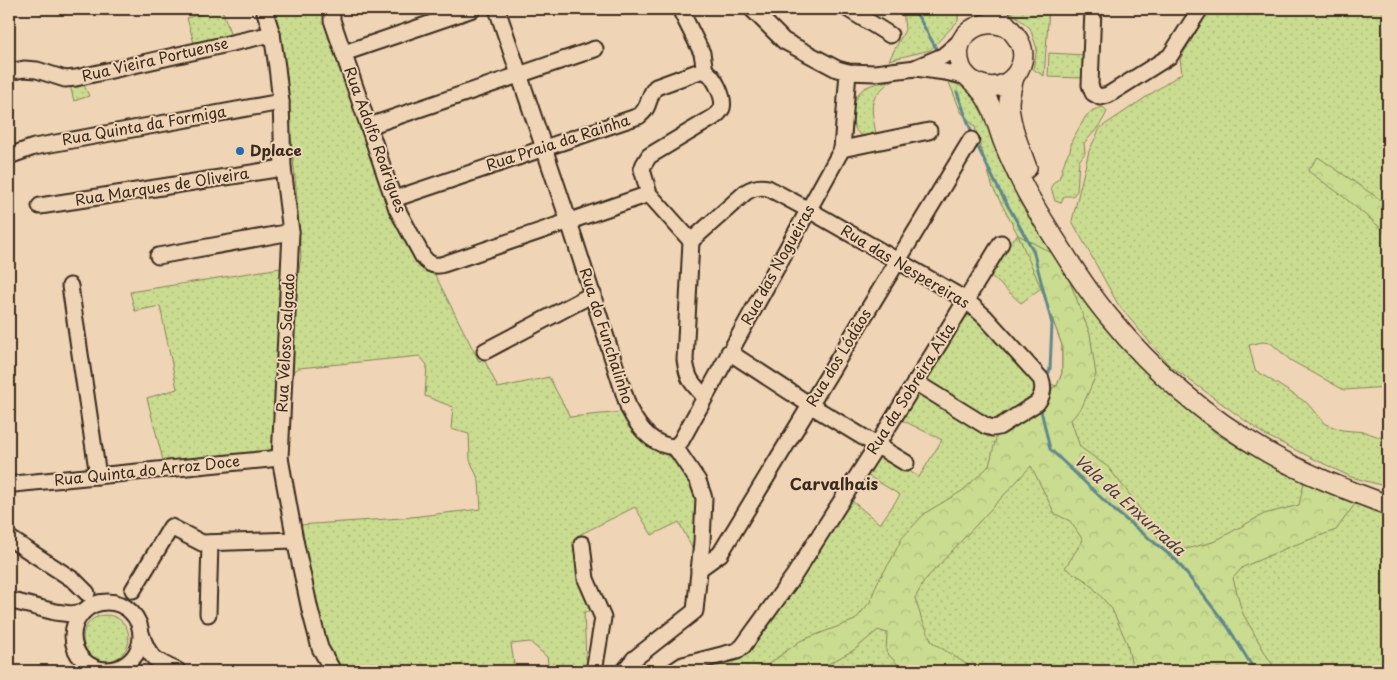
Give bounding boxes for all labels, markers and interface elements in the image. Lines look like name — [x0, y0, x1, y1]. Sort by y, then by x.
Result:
street label: Rua Vieira Portuense — [79, 30, 230, 87]
street label: Rua Adolfo Rodrigues — [339, 63, 414, 216]
street label: Rua Quinta da Formiga — [60, 99, 228, 150]
street label: Rua Praia da Rainha — [483, 107, 633, 176]
place label: Dplace — [250, 138, 302, 161]
marker: Dplace — [234, 145, 246, 157]
street label: Rua Marques de Oliveira — [73, 160, 251, 211]
street label: Rua das Nogueiras — [734, 200, 819, 329]
street label: Rua das Nespereiras — [837, 218, 975, 313]
street label: Rua do Funchalinho — [575, 265, 640, 407]
street label: Rua Veloso Salgado — [269, 273, 300, 413]
street label: Rua dos Lódãos — [799, 304, 876, 411]
street label: Rua da Sobreira Alta — [860, 317, 960, 458]
street label: Rua Quinta do Arroz Doce — [53, 448, 241, 491]
water label: Vala da Enxurrada — [1070, 448, 1192, 561]
district label: Carvalhais — [790, 471, 879, 495]

